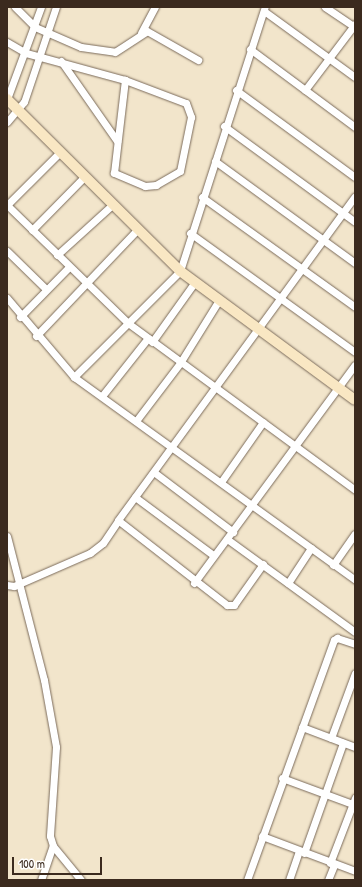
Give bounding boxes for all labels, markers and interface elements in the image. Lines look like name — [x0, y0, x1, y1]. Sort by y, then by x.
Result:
scale bar — [14, 849, 104, 875]
text: 100 m — [19, 855, 45, 872]

